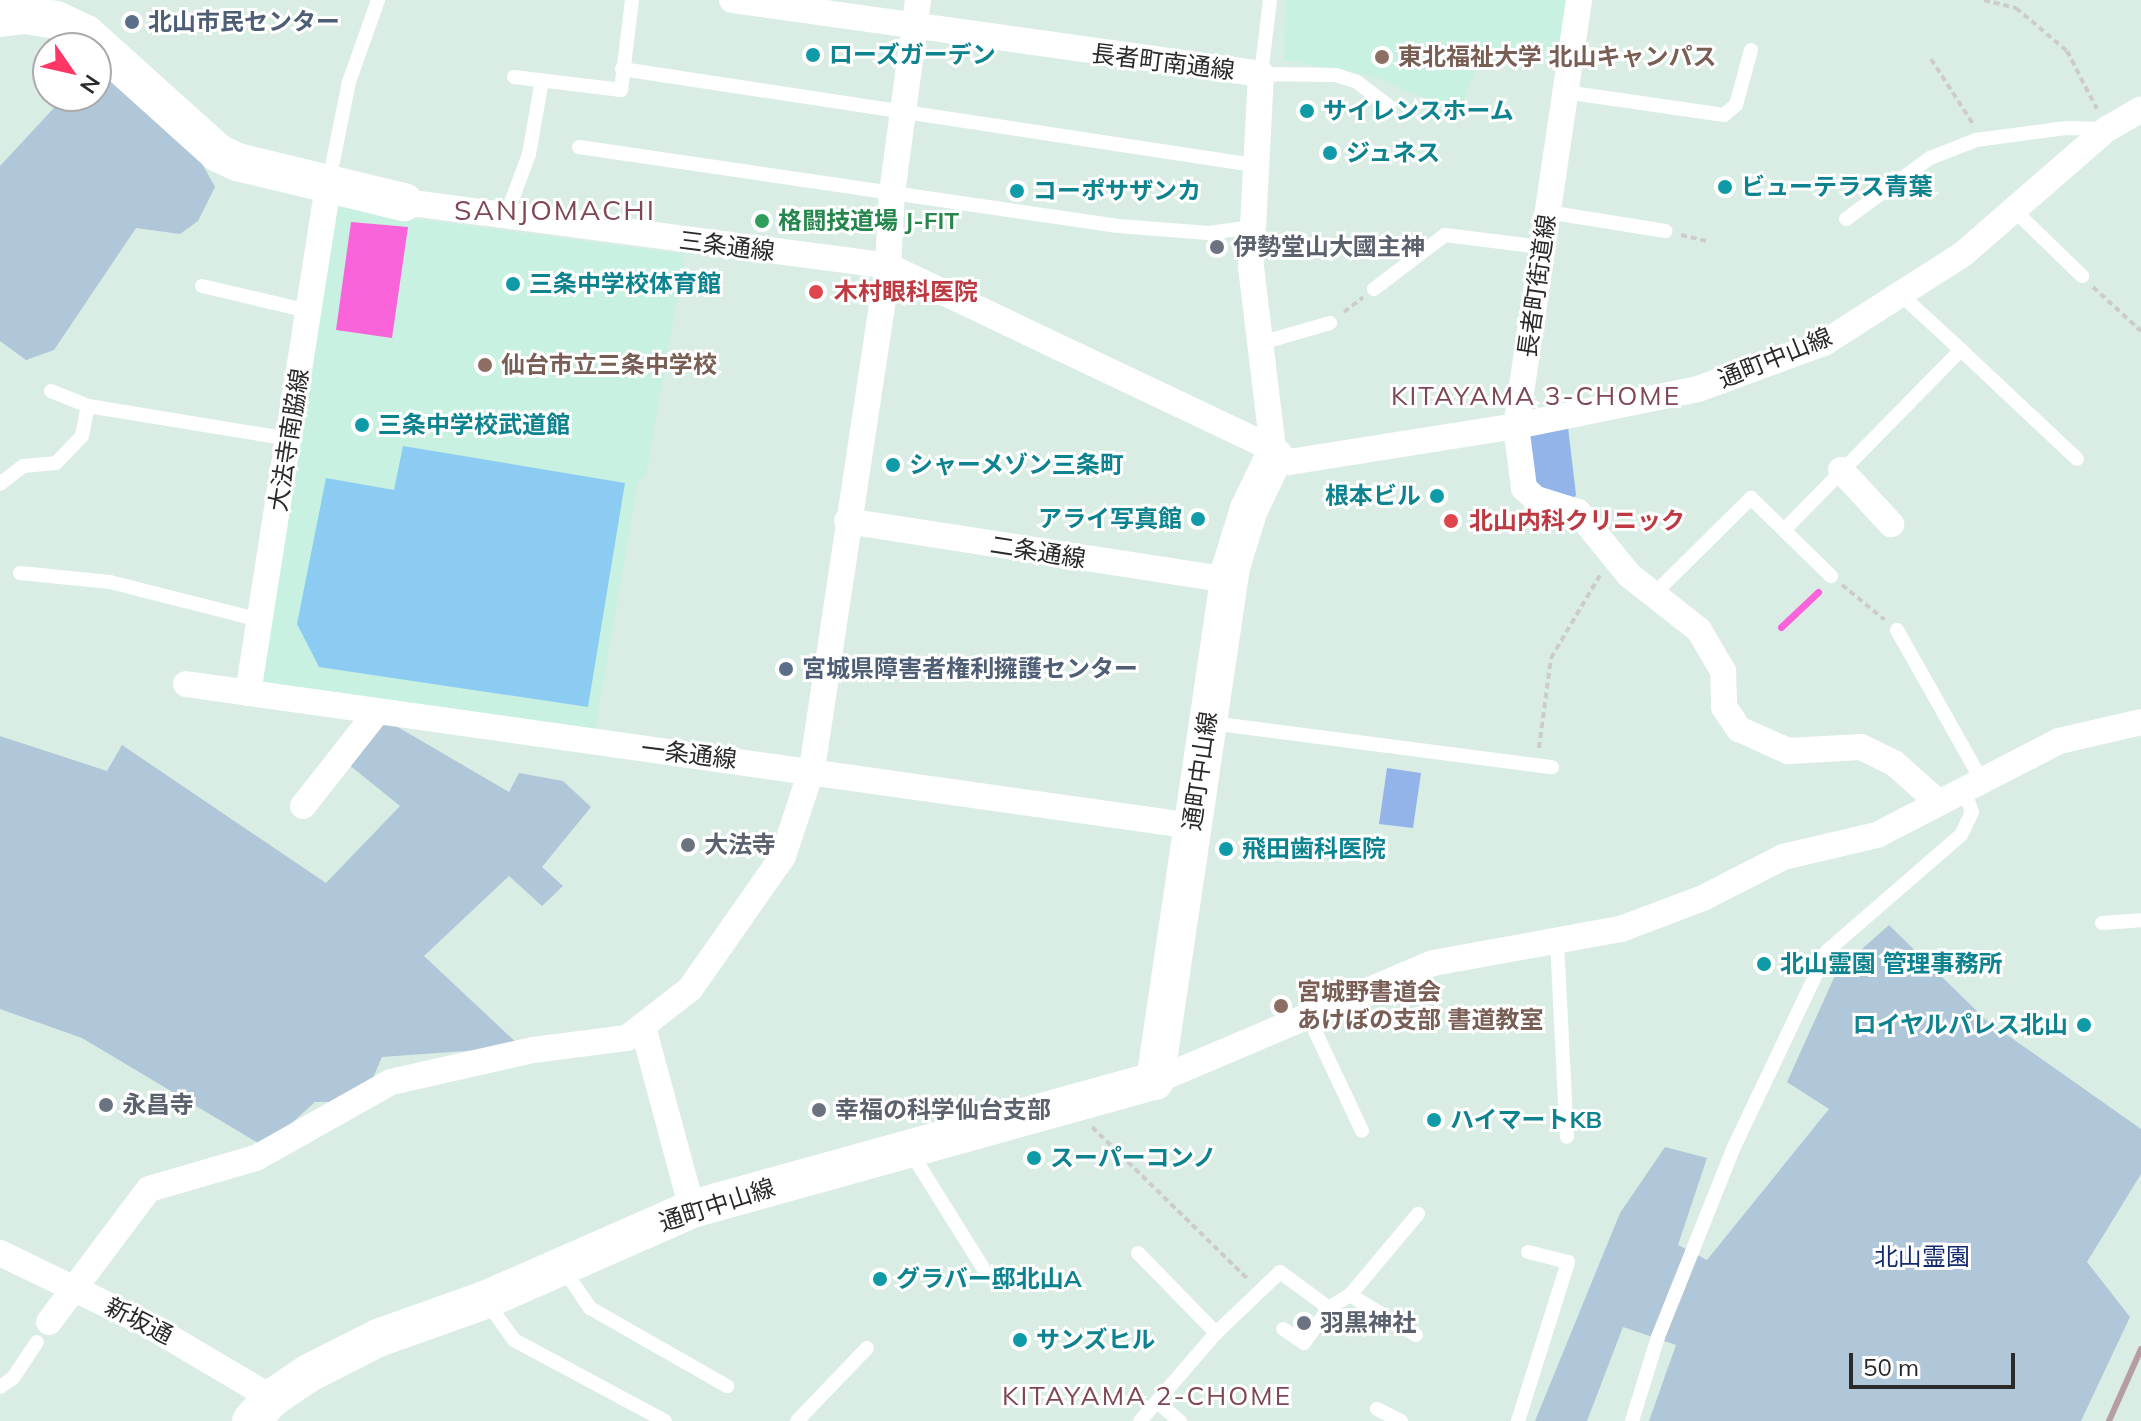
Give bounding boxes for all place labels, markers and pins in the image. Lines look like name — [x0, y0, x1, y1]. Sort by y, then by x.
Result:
place label: 北山市民センター — [148, 8, 340, 36]
marker: 北山市民センター — [123, 13, 141, 31]
place label: ローズガーデン — [829, 41, 997, 69]
place label: 東北福祉大学 北山キャンパス — [1398, 43, 1717, 71]
marker: ローズガーデン — [804, 46, 822, 64]
marker: 東北福祉大学 北山キャンパス — [1373, 48, 1391, 66]
place label: サイレンスホーム — [1323, 97, 1515, 125]
marker: サイレンスホーム — [1298, 102, 1316, 120]
place label: ジュネス — [1346, 139, 1442, 167]
marker: ジュネス — [1321, 144, 1339, 162]
place label: ビューテラス青葉 — [1741, 173, 1933, 201]
place label: コーポサザンカ — [1033, 177, 1201, 205]
marker: ビューテラス青葉 — [1716, 178, 1734, 196]
marker: コーポサザンカ — [1008, 182, 1026, 200]
place label: 格闘技道場 J-FIT — [778, 207, 959, 235]
marker: 格闘技道場 J-FIT — [753, 212, 771, 230]
place label: 伊勢堂山大國主神 — [1233, 233, 1425, 261]
marker: 伊勢堂山大國主神 — [1208, 238, 1226, 256]
place label: 三条中学校体育館 — [529, 270, 721, 298]
marker: 三条中学校体育館 — [504, 275, 522, 293]
place label: 木村眼科医院 — [834, 278, 978, 306]
marker: 木村眼科医院 — [805, 281, 827, 303]
place label: 仙台市立三条中学校 — [501, 351, 717, 379]
marker: 仙台市立三条中学校 — [476, 356, 494, 374]
place label: 三条中学校武道館 — [378, 411, 570, 439]
marker: 三条中学校武道館 — [353, 416, 371, 434]
place label: シャーメゾン三条町 — [909, 451, 1125, 479]
marker: シャーメゾン三条町 — [884, 456, 902, 474]
place label: 根本ビル — [1325, 482, 1421, 510]
marker: 根本ビル — [1428, 487, 1446, 505]
place label: アライ写真館 — [1038, 505, 1182, 533]
place label: 北山内科クリニック — [1469, 507, 1685, 535]
marker: アライ写真館 — [1189, 510, 1207, 528]
marker: 北山内科クリニック — [1440, 510, 1462, 532]
place label: 宮城県障害者権利擁護センター — [802, 655, 1138, 683]
marker: 宮城県障害者権利擁護センター — [777, 660, 795, 678]
place label: 大法寺 — [704, 831, 776, 859]
place label: 飛田歯科医院 — [1242, 835, 1386, 863]
marker: 大法寺 — [679, 836, 697, 854]
marker: 飛田歯科医院 — [1217, 840, 1235, 858]
place label: 北山霊園 管理事務所 — [1780, 950, 2003, 978]
marker: 北山霊園 管理事務所 — [1755, 955, 1773, 973]
place label: 宮城野書道会 あけぼの支部 書道教室 — [1297, 978, 1544, 1034]
marker: 宮城野書道会 あけぼの支部 書道教室 — [1272, 997, 1290, 1015]
place label: ロイヤルパレス北山 — [1852, 1011, 2068, 1039]
marker: ロイヤルパレス北山 — [2075, 1016, 2093, 1034]
place label: 永昌寺 — [122, 1091, 194, 1119]
marker: 永昌寺 — [97, 1096, 115, 1114]
place label: 幸福の科学仙台支部 — [835, 1096, 1051, 1124]
marker: 幸福の科学仙台支部 — [810, 1101, 828, 1119]
place label: ハイマートKB — [1450, 1106, 1603, 1134]
marker: ハイマートKB — [1425, 1111, 1443, 1129]
place label: スーパーコンノ — [1050, 1144, 1218, 1172]
marker: スーパーコンノ — [1025, 1149, 1043, 1167]
place label: グラバー邸北山A — [896, 1265, 1082, 1293]
marker: グラバー邸北山A — [871, 1270, 889, 1288]
place label: 羽黒神社 — [1320, 1309, 1416, 1337]
marker: 羽黒神社 — [1295, 1314, 1313, 1332]
place label: サンズヒル — [1036, 1326, 1156, 1354]
marker: サンズヒル — [1011, 1331, 1029, 1349]

